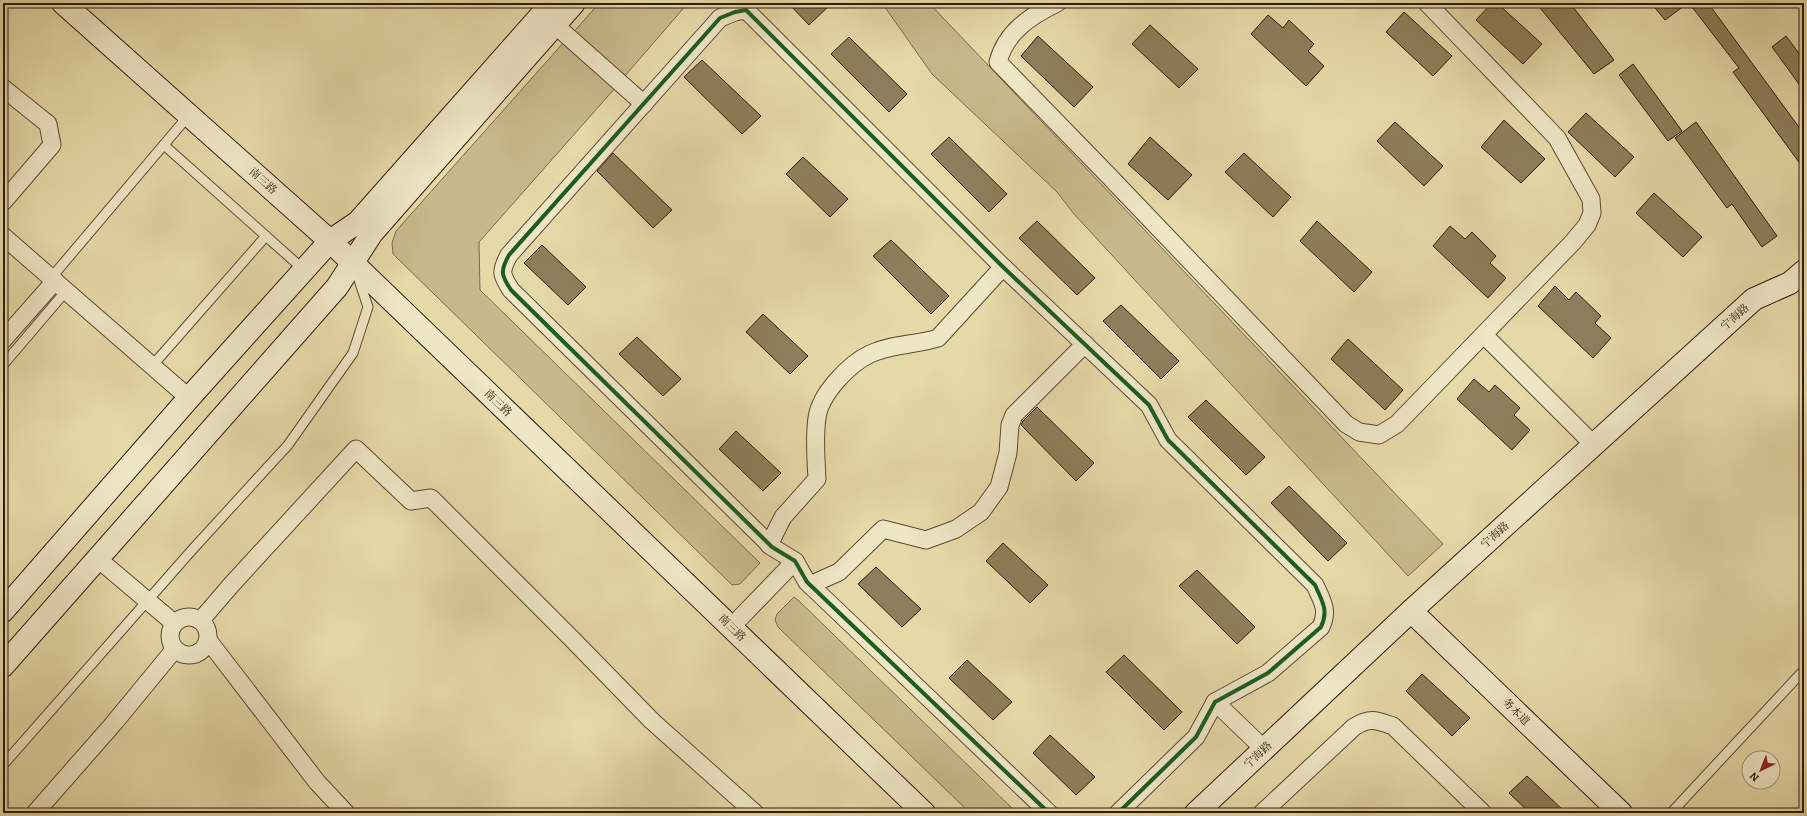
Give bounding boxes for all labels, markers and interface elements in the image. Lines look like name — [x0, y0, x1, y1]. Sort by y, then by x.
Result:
street label: 南三路 — [246, 164, 280, 198]
street label: 宁海路 — [1718, 300, 1752, 334]
street label: 南三路 — [481, 386, 515, 420]
street label: 宁海路 — [1478, 518, 1512, 552]
street label: 南三路 — [715, 611, 749, 645]
street label: 务本道 — [1499, 695, 1533, 729]
street label: 宁海路 — [1241, 738, 1275, 772]
north arrow — [1741, 750, 1781, 790]
text: N — [1746, 769, 1763, 785]

